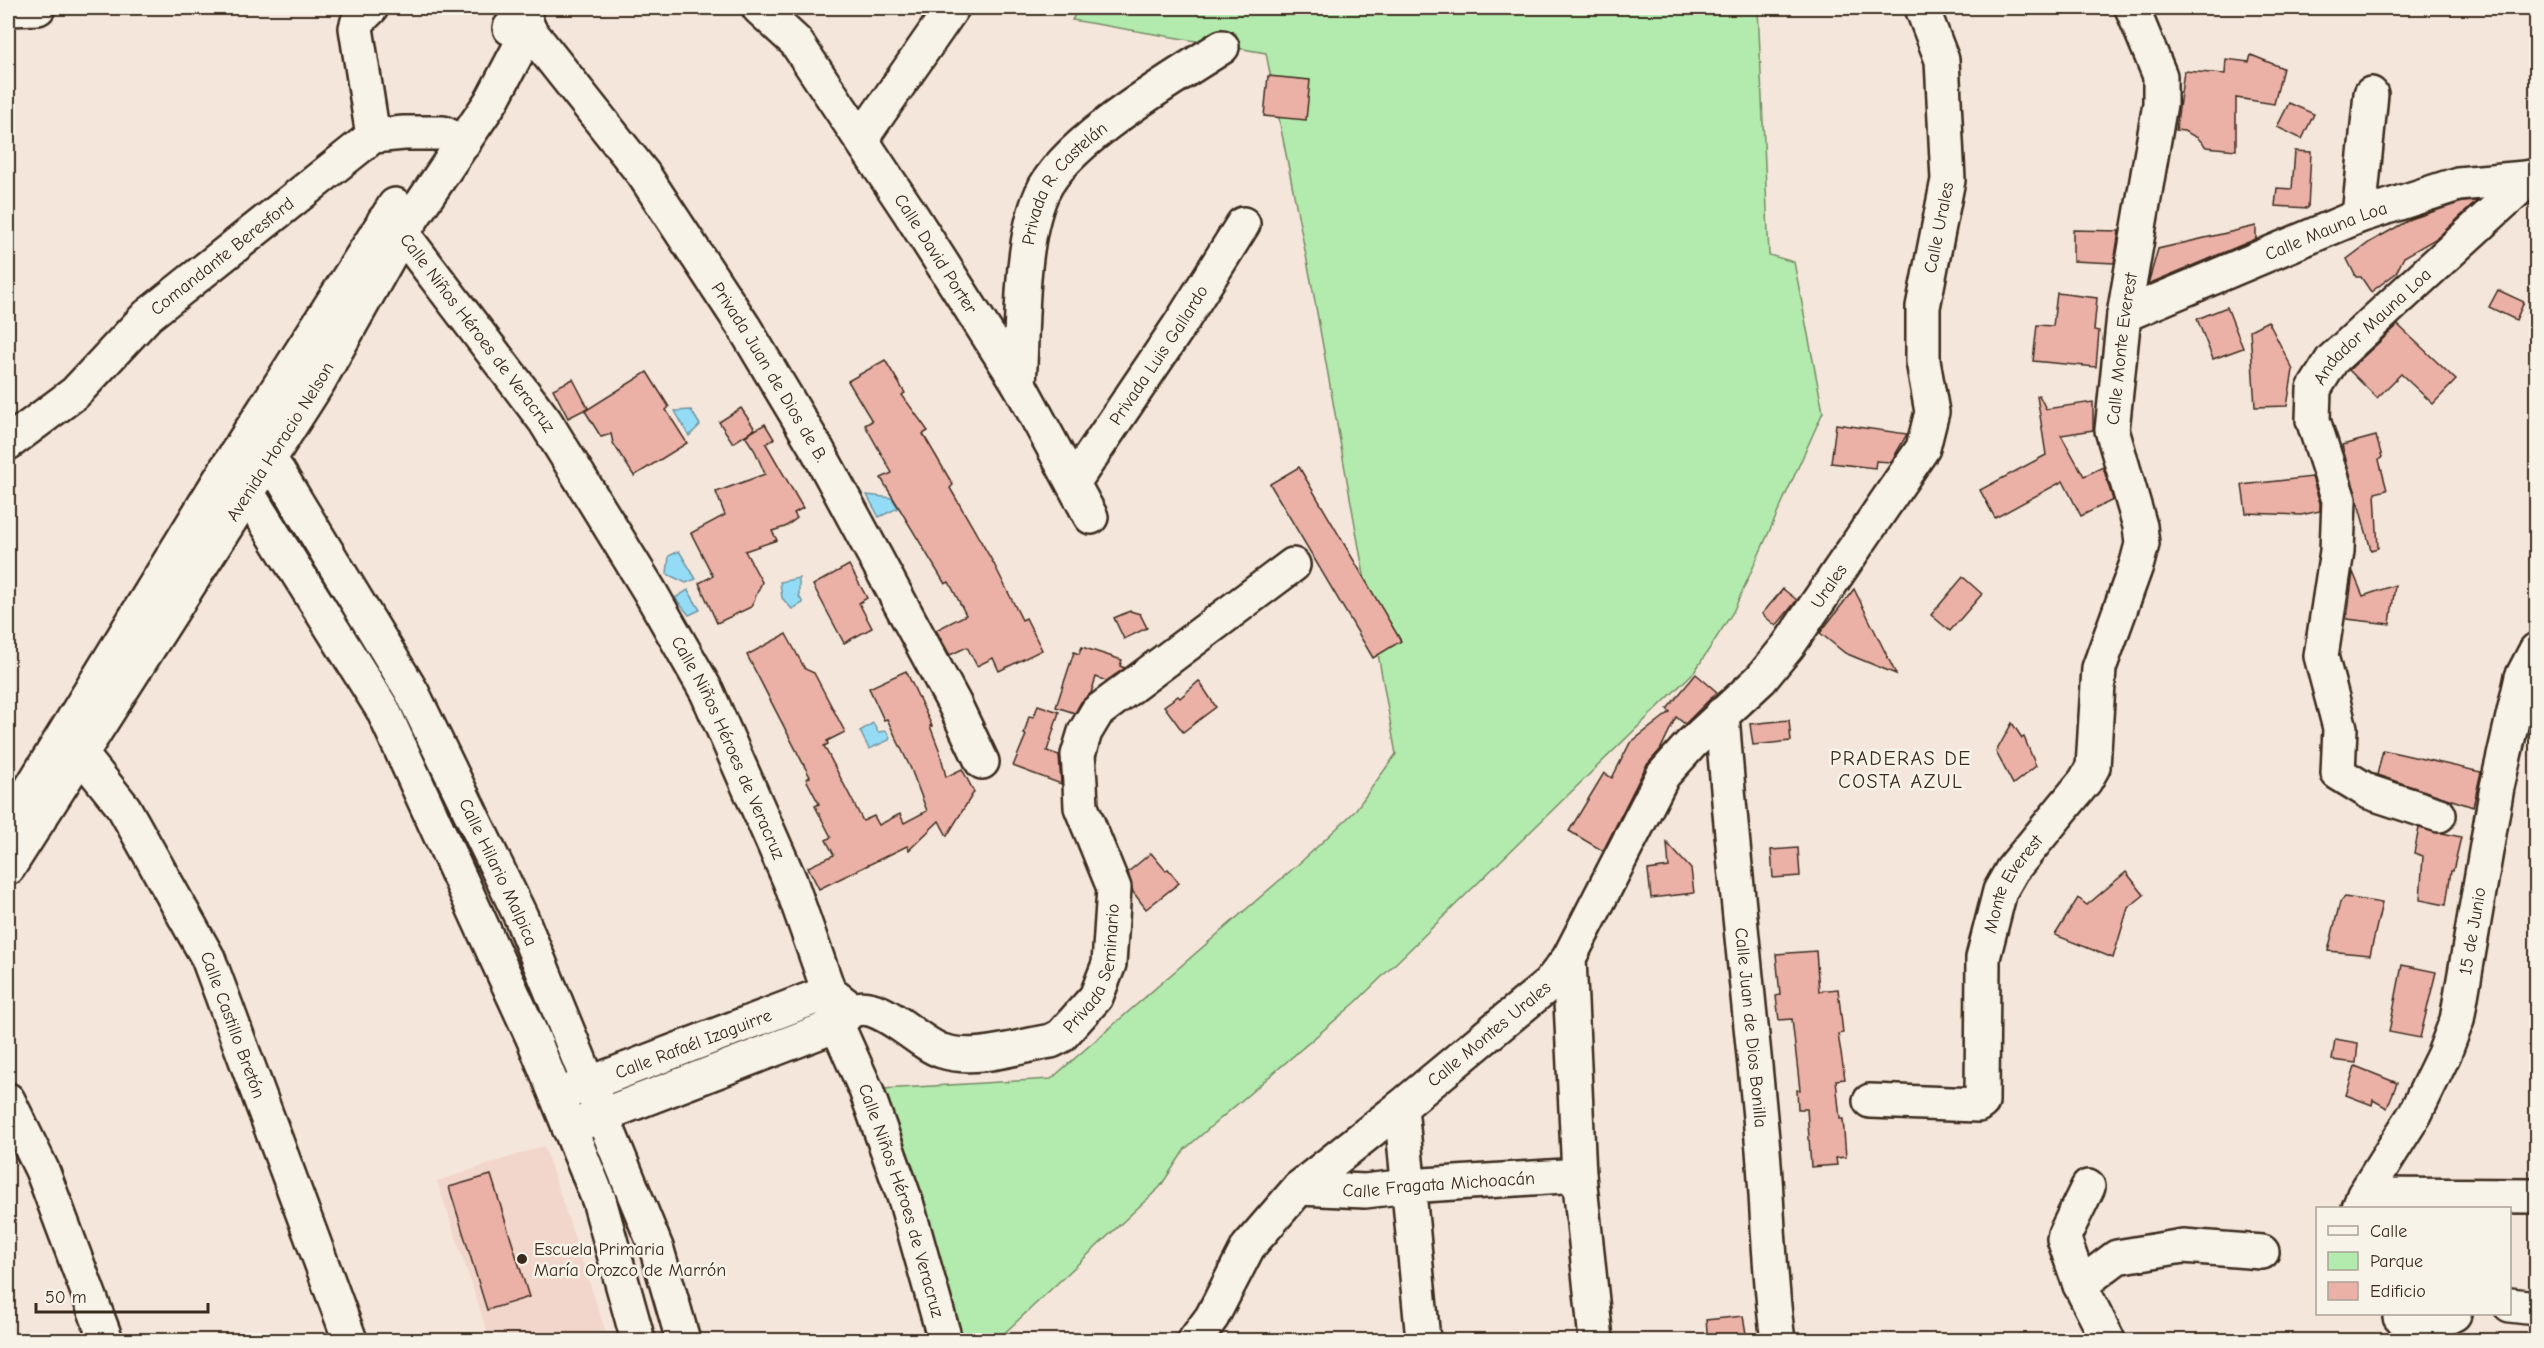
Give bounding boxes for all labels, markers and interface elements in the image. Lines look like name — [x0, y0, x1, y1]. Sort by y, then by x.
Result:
street label: Privada R. Castelán — [1018, 118, 1112, 247]
street label: Calle Urales — [1920, 180, 1958, 275]
street label: Calle David Porter — [889, 190, 982, 318]
street label: Comandante Beresford — [146, 193, 298, 320]
street label: Calle Mauna Loa — [2262, 198, 2390, 265]
street label: Calle Niños Héroes de Veracruz — [395, 230, 560, 437]
street label: Andador Mauna Loa — [2309, 264, 2436, 389]
street label: Calle Monte Everest — [2103, 270, 2142, 426]
street label: Privada Juan de Dios de B. — [706, 278, 832, 466]
street label: Privada Luis Gallardo — [1105, 282, 1213, 429]
street label: Avenida Horacio Nelson — [222, 358, 339, 525]
street label: Urales — [1807, 560, 1852, 613]
street label: Calle Niños Héroes de Veracruz — [666, 632, 789, 863]
district label: PRADERAS DE COSTA AZUL — [1830, 747, 1972, 793]
street label: Calle Hilario Malpica — [454, 795, 542, 949]
street label: Monte Everest — [1980, 830, 2048, 936]
street label: 15 de Junio — [2455, 886, 2491, 976]
street label: Privada Seminario — [1059, 903, 1124, 1038]
street label: Calle Juan de Dios Bonilla — [1730, 927, 1771, 1129]
street label: Calle Castillo Bretón — [195, 948, 269, 1101]
street label: Calle Montes Urales — [1423, 977, 1555, 1092]
street label: Calle Rafaél Izaguirre — [612, 1005, 775, 1084]
street label: Calle Niños Héroes de Veracruz — [854, 1080, 948, 1320]
street label: Calle Fragata Michoacán — [1342, 1168, 1536, 1202]
legend — [2316, 1207, 2511, 1315]
text: Calle — [2370, 1221, 2407, 1242]
place label: Escuela Primaria María Orozco de Marrón — [534, 1239, 726, 1281]
text: Parque — [2370, 1251, 2423, 1272]
marker: Escuela Primaria María Orozco de Marrón — [515, 1252, 529, 1266]
scale bar — [36, 1276, 208, 1314]
text: Edificio — [2370, 1281, 2426, 1302]
text: 50 m — [45, 1287, 87, 1308]

